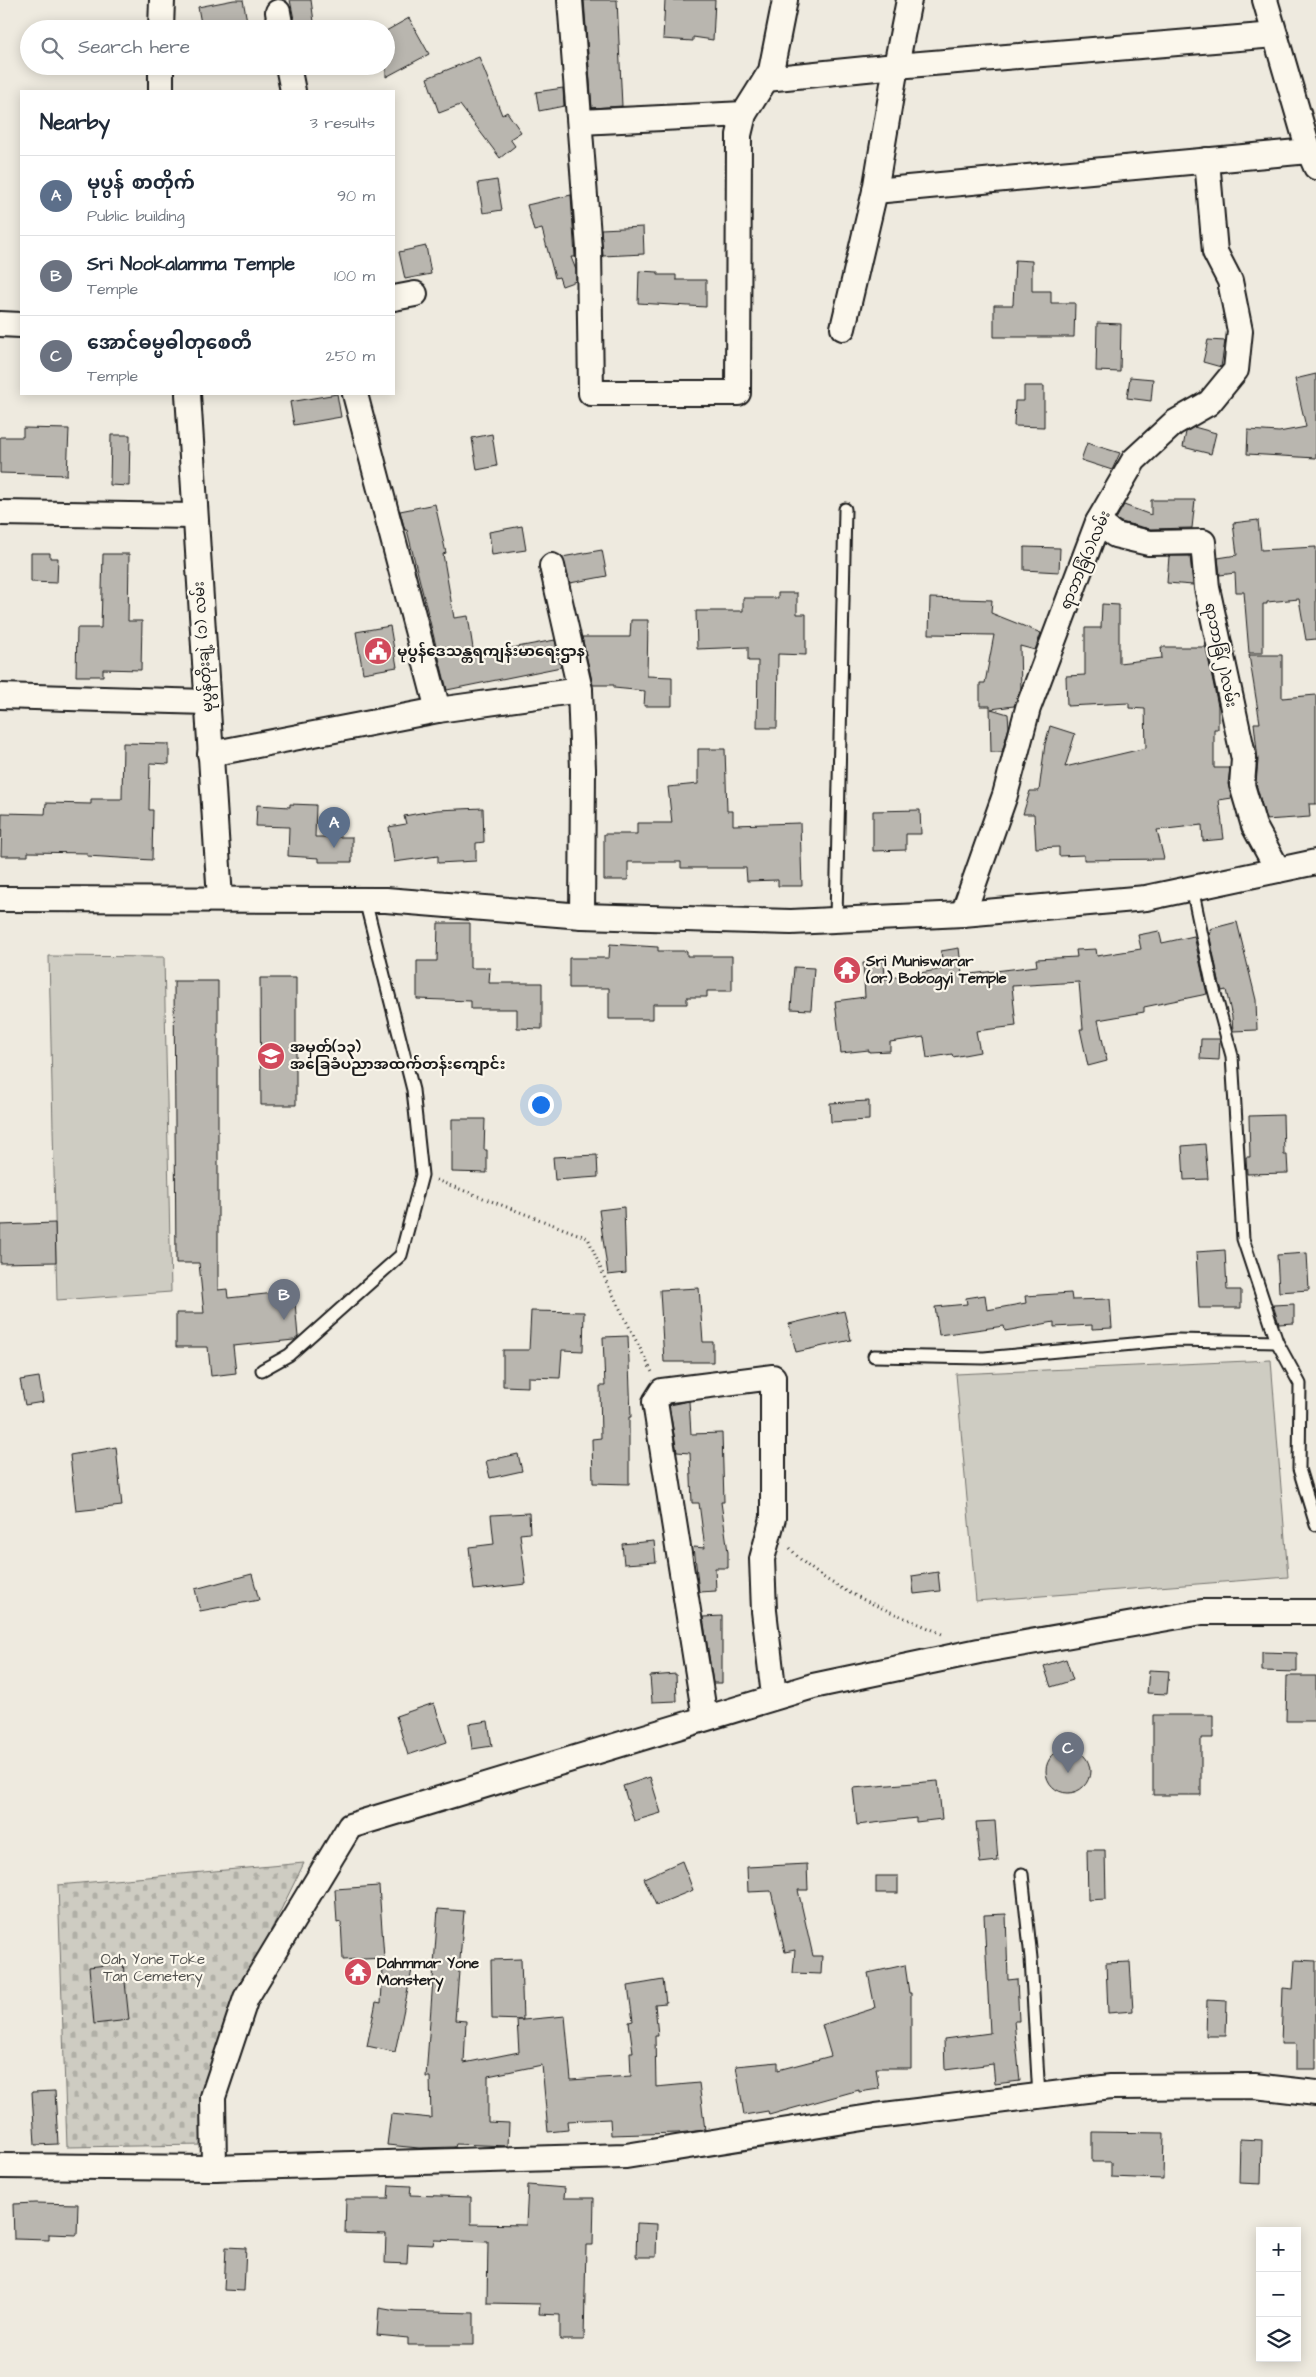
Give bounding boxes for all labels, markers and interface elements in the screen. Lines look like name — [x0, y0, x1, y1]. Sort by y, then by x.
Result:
search box — [20, 20, 395, 75]
icon: search — [38, 34, 66, 62]
text: Search here — [78, 34, 190, 61]
text: Nearby — [40, 108, 110, 137]
text: 3 results — [310, 112, 375, 134]
text: မုပွန် စာတိုက် — [87, 170, 195, 197]
text: A — [51, 185, 61, 207]
text: 90 m — [337, 185, 375, 207]
text: Public building — [87, 205, 185, 227]
text: Sri Nookalamma Temple — [87, 251, 295, 278]
text: B — [50, 265, 62, 287]
text: 100 m — [334, 265, 375, 287]
text: Temple — [87, 278, 138, 300]
text: အောင်ဓမ္မဓါတုစေတီ — [87, 330, 252, 357]
text: C — [50, 345, 62, 367]
text: 250 m — [326, 345, 375, 367]
text: Temple — [87, 365, 138, 387]
street label: ရာဘာခြံ(၁)လမ်း — [1055, 507, 1117, 613]
street label: မုပွန်တိုးချဲ့ (၁) လမ်း — [188, 581, 220, 713]
street label: ရာဘာခြံ(၂)လမ်း — [1198, 601, 1242, 710]
public building icon: မုပွန်ဒေသန္တရကျန်းမာရေးဌာန — [363, 636, 393, 666]
place label: မုပွန်ဒေသန္တရကျန်းမာရေးဌာန — [397, 641, 585, 663]
pin: A — [318, 807, 350, 848]
place label: Sri Muniswarar (or) Bobogyi Temple — [865, 951, 1007, 991]
temple icon: Sri Muniswarar (or) Bobogyi Temple — [832, 955, 862, 985]
place label: အမှတ်(၁၃) အခြေခံပညာအထက်တန်းကျောင်း — [290, 1037, 505, 1076]
school or university icon: အမှတ်(၁၃) အခြေခံပညာအထက်တန်းကျောင်း — [256, 1041, 286, 1071]
your location — [528, 1092, 554, 1118]
pin: B — [268, 1279, 300, 1320]
pin: C — [1052, 1732, 1084, 1773]
park label: Oah Yone Toke Tan Cemetery — [101, 1949, 205, 1988]
place label: Dahmmar Yone Monstery — [377, 1953, 479, 1992]
temple icon: Dahmmar Yone Monstery — [343, 1957, 373, 1987]
map controls — [1256, 2227, 1301, 2362]
button: + — [1256, 2227, 1301, 2272]
button: − — [1256, 2272, 1301, 2317]
button: layers — [1256, 2317, 1301, 2362]

